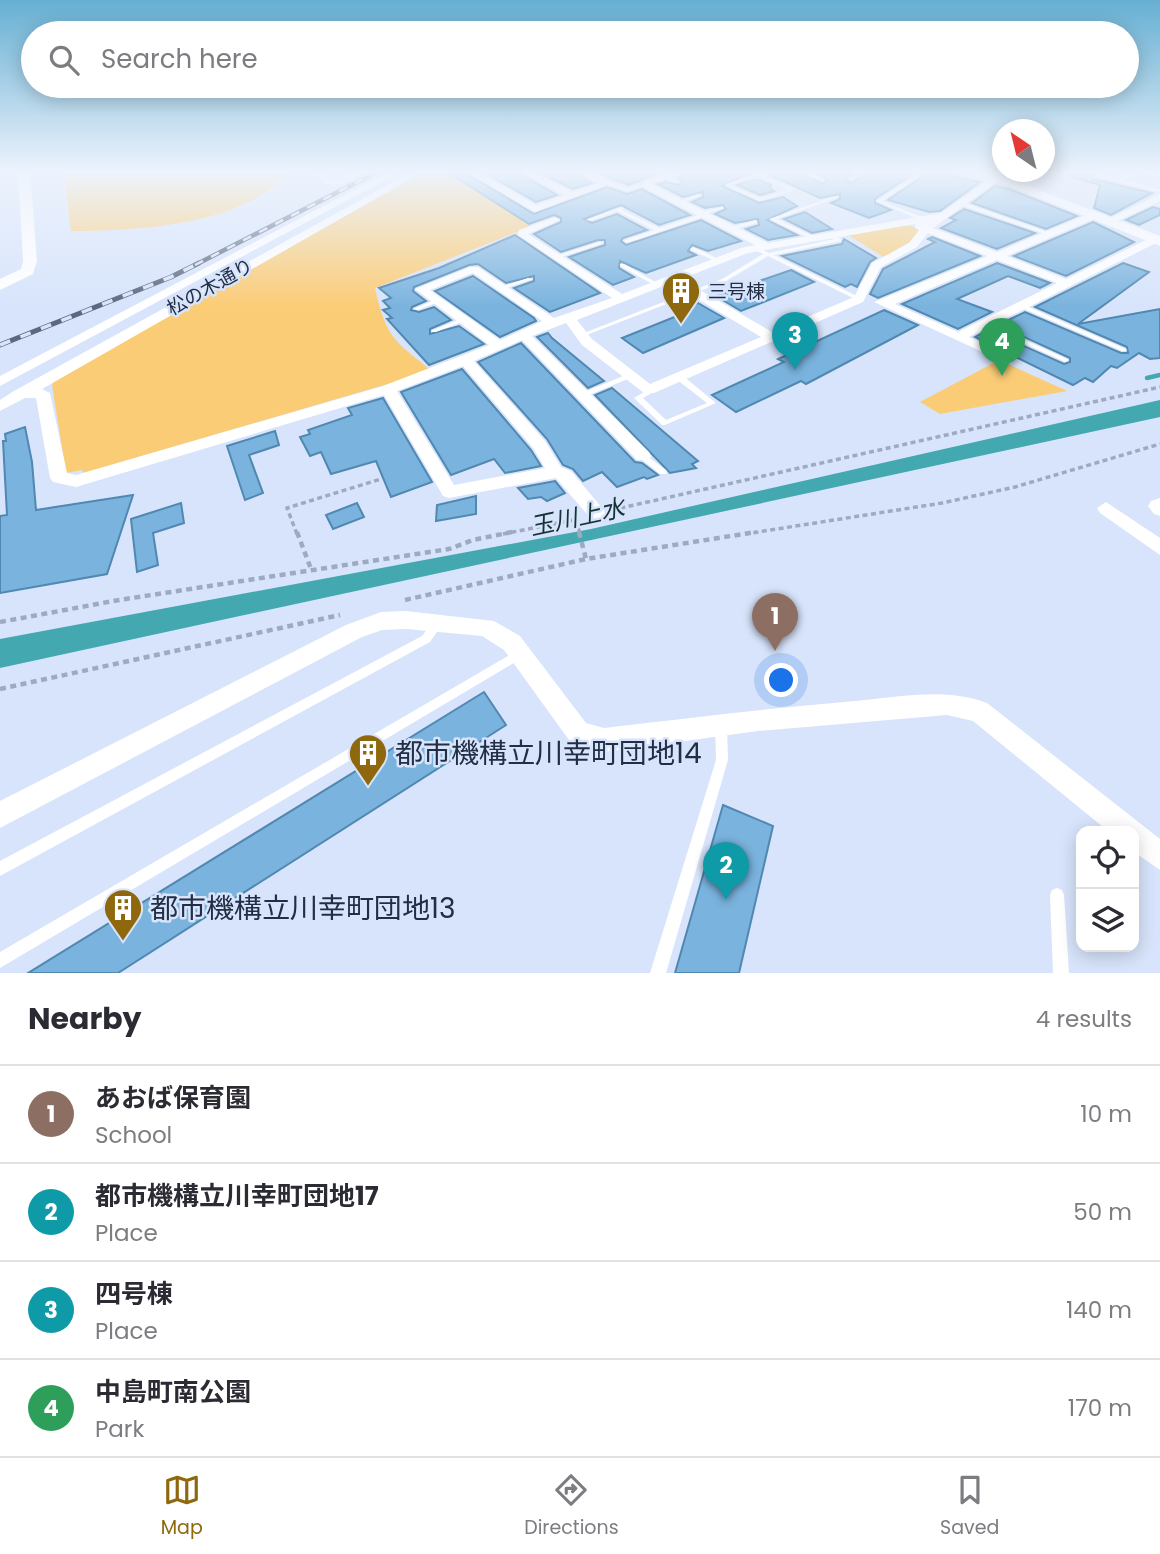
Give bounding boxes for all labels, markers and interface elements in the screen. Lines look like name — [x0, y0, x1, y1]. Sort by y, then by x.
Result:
search box — [21, 21, 1139, 98]
icon: search — [45, 41, 83, 79]
text: Search here — [101, 41, 258, 77]
north arrow — [992, 119, 1055, 182]
street label: 松の木通り — [162, 252, 258, 322]
building icon: 三号棟 — [660, 270, 702, 325]
place label: 三号棟 — [708, 278, 765, 305]
pin: 3 — [772, 312, 818, 370]
pin: 4 — [979, 318, 1025, 376]
water label: 玉川上水 — [527, 490, 630, 543]
pin: 1 — [752, 593, 798, 651]
your location — [764, 663, 798, 697]
building icon: 都市機構立川幸町団地14 — [347, 732, 389, 787]
place label: 都市機構立川幸町団地14 — [395, 734, 702, 773]
map controls — [1076, 826, 1139, 952]
button: locate — [1076, 826, 1139, 889]
pin: 2 — [703, 842, 749, 900]
building icon: 都市機構立川幸町団地13 — [102, 887, 144, 942]
place label: 都市機構立川幸町団地13 — [150, 889, 455, 928]
button: layers — [1076, 889, 1139, 952]
text: Nearby — [28, 997, 142, 1040]
text: 4 results — [1036, 1003, 1132, 1035]
text: あおば保育園 — [95, 1080, 251, 1116]
text: 1 — [47, 1098, 55, 1130]
text: 10 m — [1080, 1098, 1132, 1130]
text: School — [95, 1119, 172, 1151]
text: 都市機構立川幸町団地17 — [95, 1178, 379, 1214]
text: 2 — [44, 1196, 58, 1228]
text: 50 m — [1073, 1196, 1132, 1228]
text: Place — [95, 1217, 158, 1249]
text: 四号棟 — [95, 1276, 173, 1312]
text: 3 — [44, 1294, 58, 1326]
text: 140 m — [1066, 1294, 1132, 1326]
text: Place — [95, 1315, 158, 1347]
text: 中島町南公園 — [95, 1374, 251, 1410]
text: 4 — [43, 1392, 59, 1424]
text: 170 m — [1068, 1392, 1132, 1424]
text: Park — [95, 1413, 144, 1445]
tab: Map — [161, 1471, 203, 1542]
tab: Directions — [524, 1471, 619, 1542]
tab: Saved — [940, 1471, 999, 1542]

